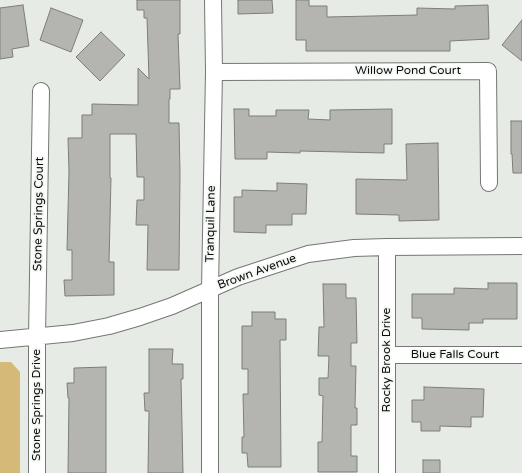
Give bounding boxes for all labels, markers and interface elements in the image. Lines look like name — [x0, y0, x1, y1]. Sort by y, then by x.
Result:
street label: Willow Pond Court — [355, 64, 461, 78]
street label: Stone Springs Court — [31, 157, 47, 271]
street label: Tranquil Lane — [203, 185, 219, 263]
street label: Brown Avenue — [216, 251, 298, 293]
street label: Rocky Brook Drive — [380, 308, 394, 412]
street label: Blue Falls Court — [411, 348, 499, 362]
street label: Stone Springs Drive — [30, 349, 44, 461]

